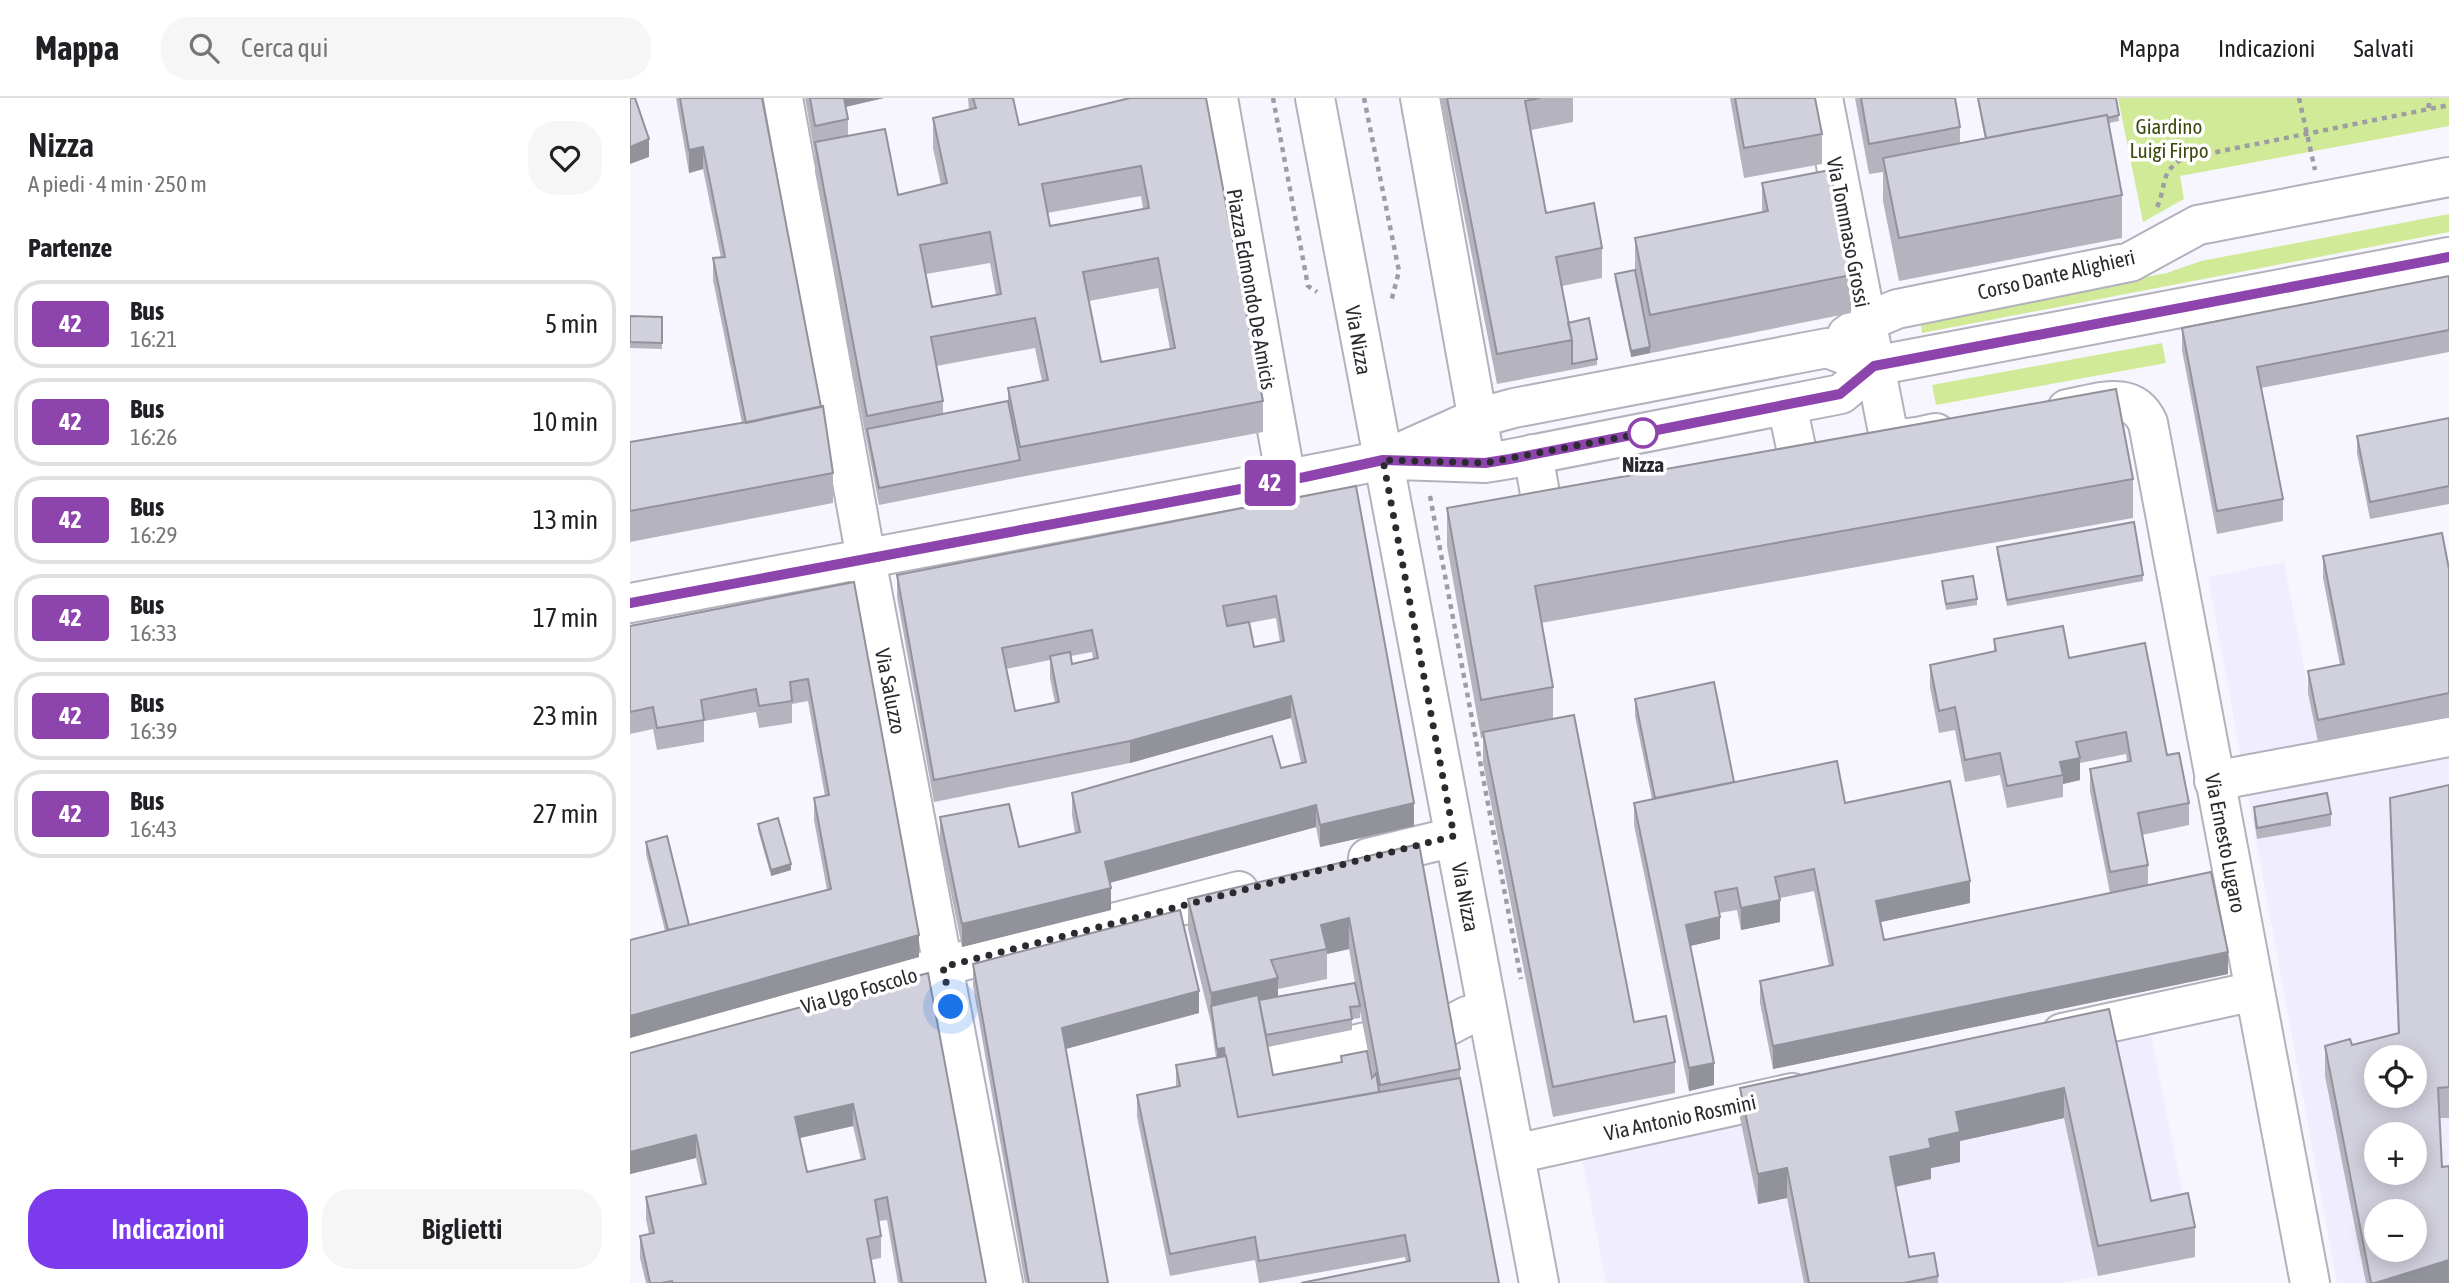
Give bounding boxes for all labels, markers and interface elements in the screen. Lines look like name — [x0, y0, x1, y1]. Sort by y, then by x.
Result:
search box — [161, 17, 651, 80]
text: Mappa — [35, 29, 119, 67]
icon: search — [185, 29, 223, 67]
text: Cerca qui — [241, 33, 328, 63]
text: Mappa — [2119, 35, 2180, 62]
text: Indicazioni — [2218, 35, 2315, 62]
text: Salvati — [2353, 35, 2414, 62]
park label: Giardino Luigi Firpo — [2129, 114, 2209, 162]
button: heart — [528, 121, 602, 195]
text: Nizza — [28, 126, 94, 164]
street label: Via Tommaso Grossi — [1823, 155, 1875, 309]
text: A piedi · 4 min · 250 m — [28, 171, 207, 197]
street label: Piazza Edmondo De Amicis — [1223, 187, 1281, 391]
text: Partenze — [28, 233, 112, 263]
street label: Corso Dante Alighieri — [1975, 244, 2137, 304]
text: Bus — [130, 296, 164, 326]
street label: Via Nizza — [1341, 304, 1377, 376]
text: 5 min — [545, 309, 598, 339]
text: 42 — [59, 310, 82, 337]
text: 16:21 — [130, 326, 177, 352]
text: Bus — [130, 394, 164, 424]
text: 10 min — [533, 407, 598, 437]
text: 42 — [59, 408, 82, 435]
marker: Nizza — [1628, 418, 1658, 448]
text: 16:26 — [130, 424, 177, 450]
place label: Nizza — [1622, 452, 1664, 476]
line badge: 42 — [1238, 460, 1302, 506]
text: 42 — [1259, 469, 1281, 496]
text: Bus — [130, 492, 164, 522]
text: 13 min — [533, 505, 598, 535]
text: 42 — [59, 506, 82, 533]
text: 16:29 — [130, 522, 177, 548]
text: Bus — [130, 590, 164, 620]
text: 17 min — [533, 603, 598, 633]
text: 42 — [59, 604, 82, 631]
text: 16:33 — [130, 620, 177, 646]
street label: Via Saluzzo — [871, 646, 911, 736]
text: Bus — [130, 688, 164, 718]
text: 23 min — [533, 701, 598, 731]
text: 42 — [59, 702, 82, 729]
text: 16:39 — [130, 718, 177, 744]
street label: Via Ernesto Lugaro — [2201, 771, 2251, 915]
text: Bus — [130, 786, 164, 816]
text: 27 min — [533, 799, 598, 829]
text: 42 — [59, 800, 82, 827]
text: 16:43 — [130, 816, 177, 842]
street label: Via Nizza — [1448, 860, 1484, 934]
street label: Via Ugo Foscolo — [798, 962, 920, 1018]
your location — [933, 989, 968, 1024]
map controls — [2364, 1045, 2427, 1262]
button: locate — [2364, 1045, 2427, 1108]
street label: Via Antonio Rosmini — [1602, 1089, 1758, 1145]
button: + — [2364, 1122, 2427, 1185]
button: Indicazioni — [28, 1189, 308, 1269]
button: Biglietti — [322, 1189, 602, 1269]
button: − — [2364, 1199, 2427, 1262]

